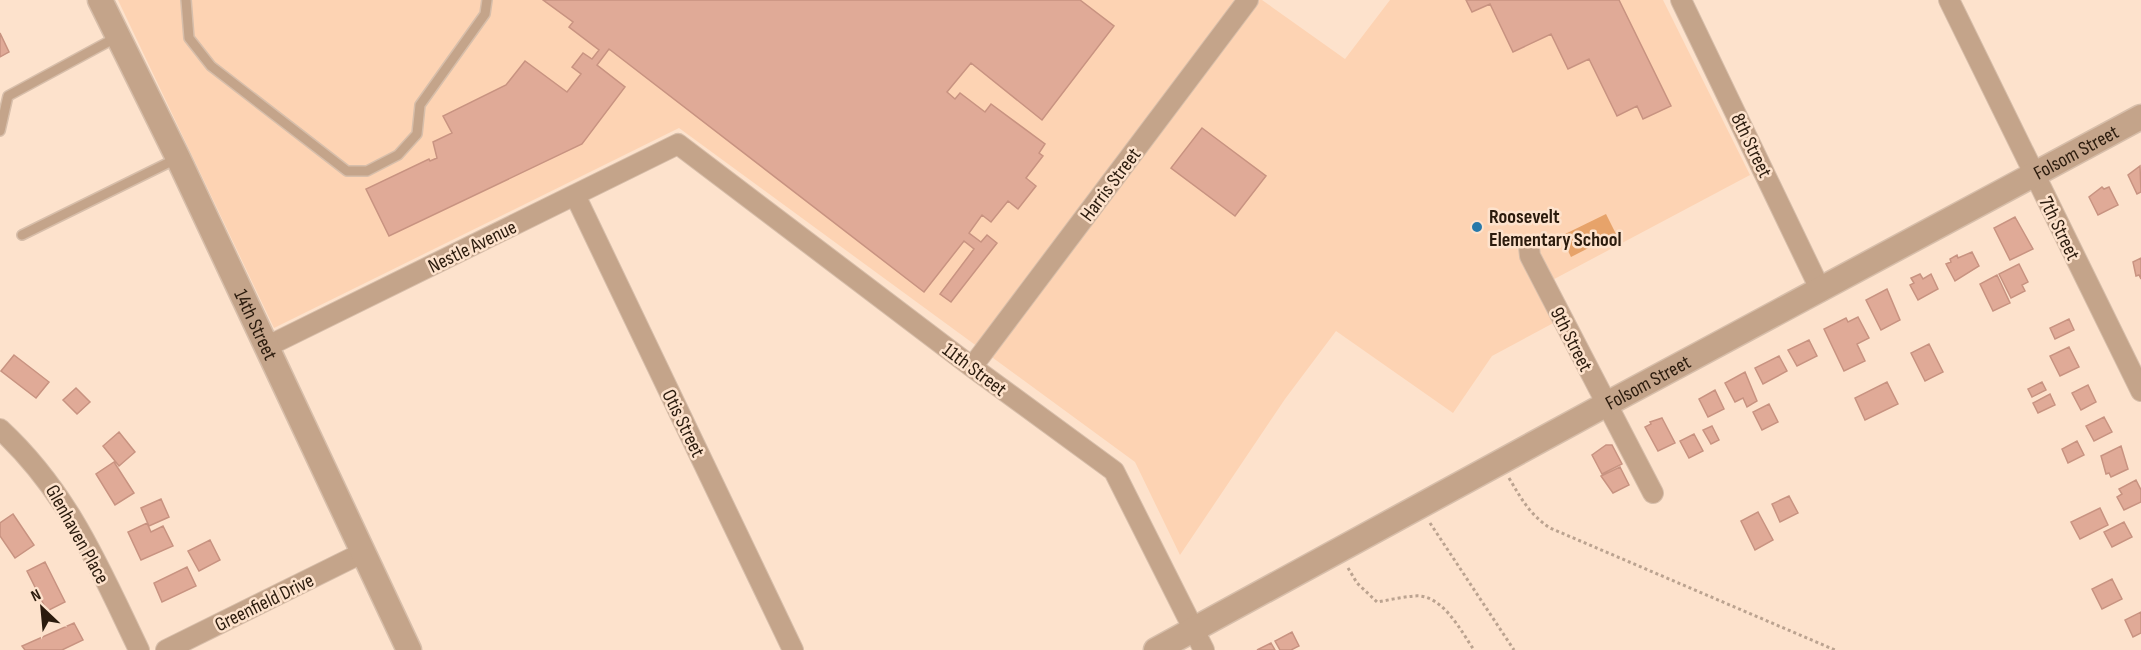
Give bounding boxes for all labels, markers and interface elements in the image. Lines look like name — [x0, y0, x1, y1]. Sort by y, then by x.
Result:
street label: 8th Street — [1725, 109, 1777, 182]
street label: Folsom Street — [2030, 120, 2123, 186]
street label: Harris Street — [1075, 143, 1146, 226]
street label: 7th Street — [2033, 193, 2085, 264]
place label: Roosevelt Elementary School — [1489, 205, 1622, 252]
street label: Nestle Avenue — [424, 215, 521, 279]
marker: Roosevelt Elementary School — [1470, 220, 1484, 234]
street label: 14th Street — [228, 286, 282, 364]
street label: 9th Street — [1545, 303, 1597, 376]
street label: 11th Street — [938, 338, 1011, 402]
street label: Folsom Street — [1602, 350, 1695, 416]
street label: Otis Street — [656, 386, 710, 461]
street label: Glenhaven Place — [40, 481, 114, 588]
street label: Greenfield Drive — [211, 569, 318, 637]
north arrow — [12, 578, 72, 638]
text: N — [28, 585, 44, 606]

